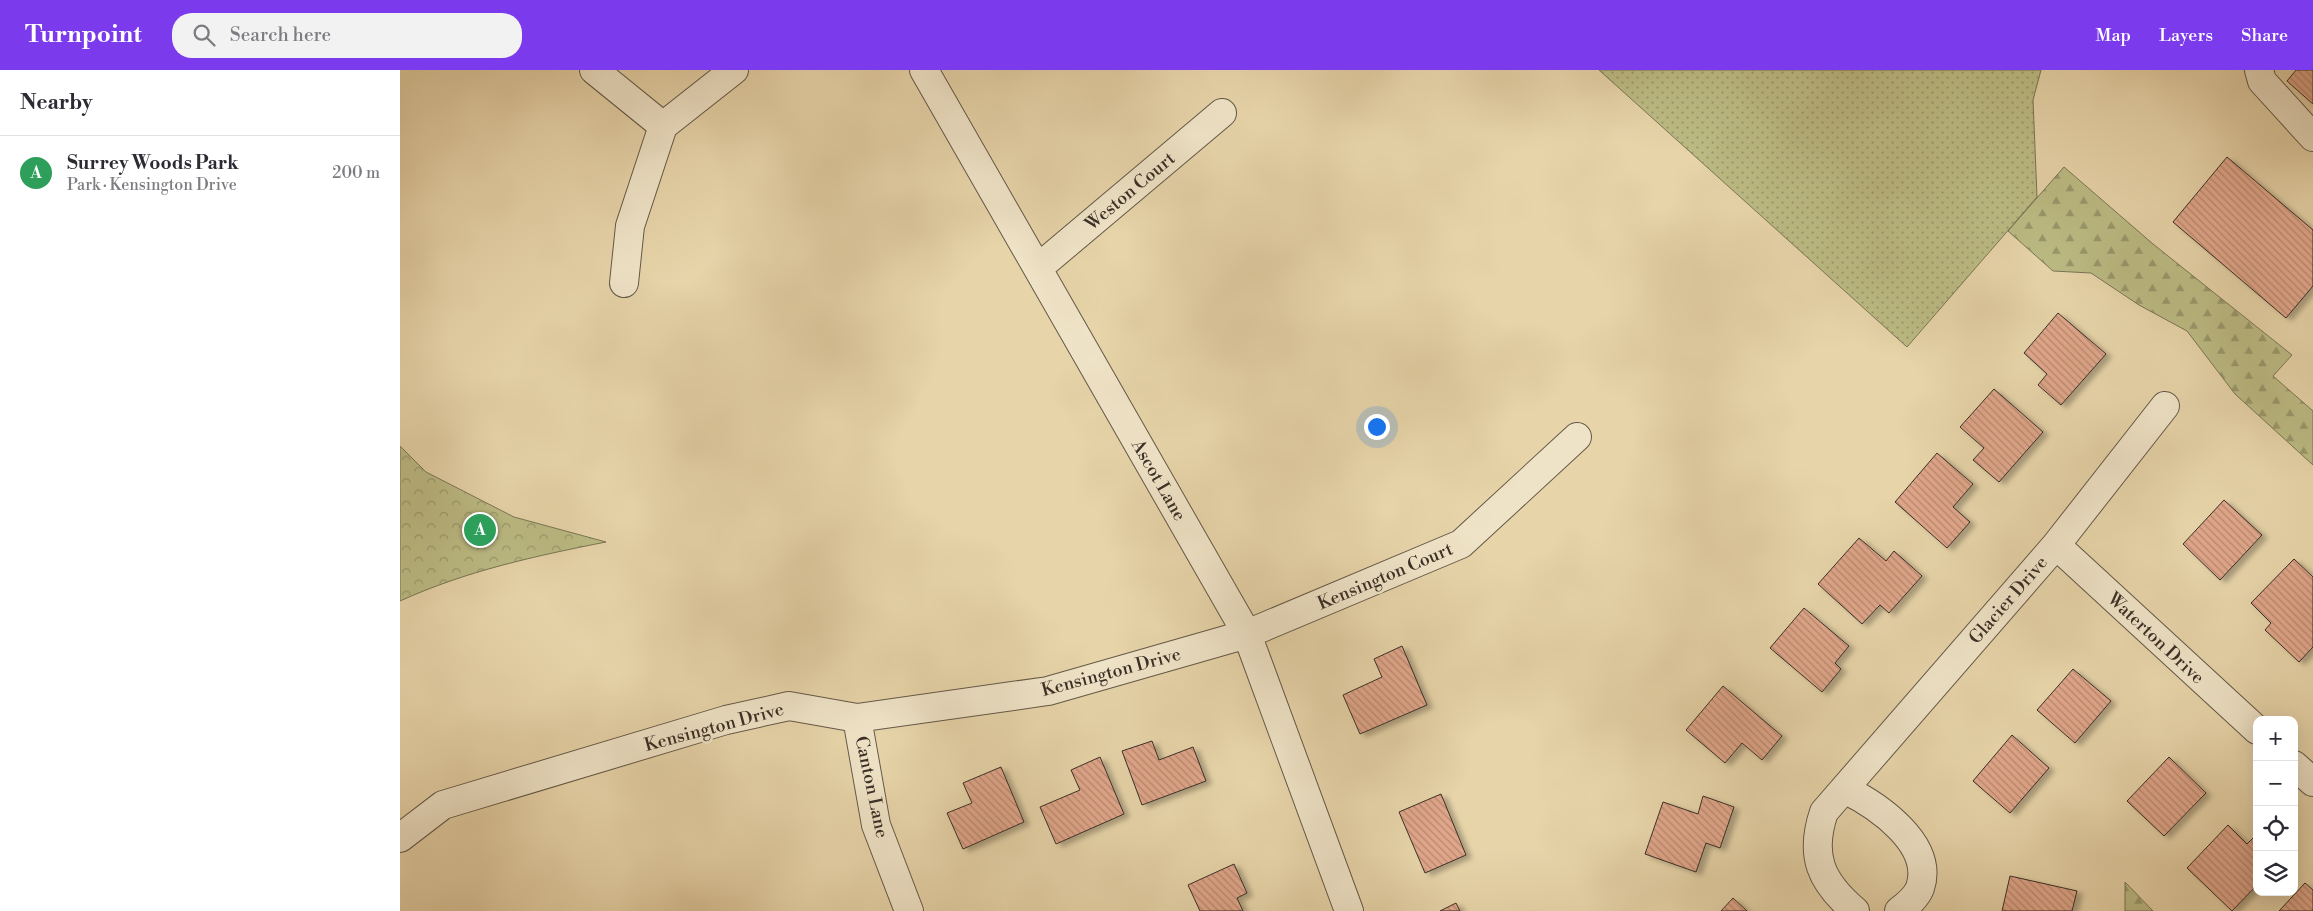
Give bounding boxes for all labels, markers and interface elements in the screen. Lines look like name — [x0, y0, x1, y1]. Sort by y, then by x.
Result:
search box — [172, 13, 522, 58]
text: Turnpoint — [25, 20, 142, 50]
icon: search — [190, 21, 218, 49]
text: Search here — [230, 23, 331, 47]
text: Map — [2096, 24, 2131, 47]
text: Layers — [2159, 24, 2213, 47]
text: Share — [2241, 24, 2288, 47]
text: Nearby — [20, 90, 93, 116]
street label: Weston Court — [1080, 147, 1180, 236]
text: Surrey Woods Park — [67, 151, 239, 175]
text: A — [30, 163, 42, 183]
text: 200 m — [332, 163, 380, 183]
text: Park · Kensington Drive — [67, 175, 237, 195]
your location — [1364, 414, 1390, 440]
street label: Ascot Lane — [1126, 435, 1191, 525]
pin: A — [464, 511, 496, 549]
street label: Kensington Court — [1314, 537, 1457, 615]
street label: Glacier Drive — [1964, 552, 2053, 649]
street label: Waterton Drive — [2102, 587, 2209, 689]
street label: Kensington Drive — [1039, 643, 1183, 702]
street label: Kensington Drive — [642, 698, 786, 757]
map controls — [2253, 716, 2298, 896]
button: + — [2253, 716, 2298, 761]
street label: Canton Lane — [849, 734, 894, 840]
button: − — [2253, 761, 2298, 806]
button: locate — [2253, 806, 2298, 851]
button: layers — [2253, 851, 2298, 896]

